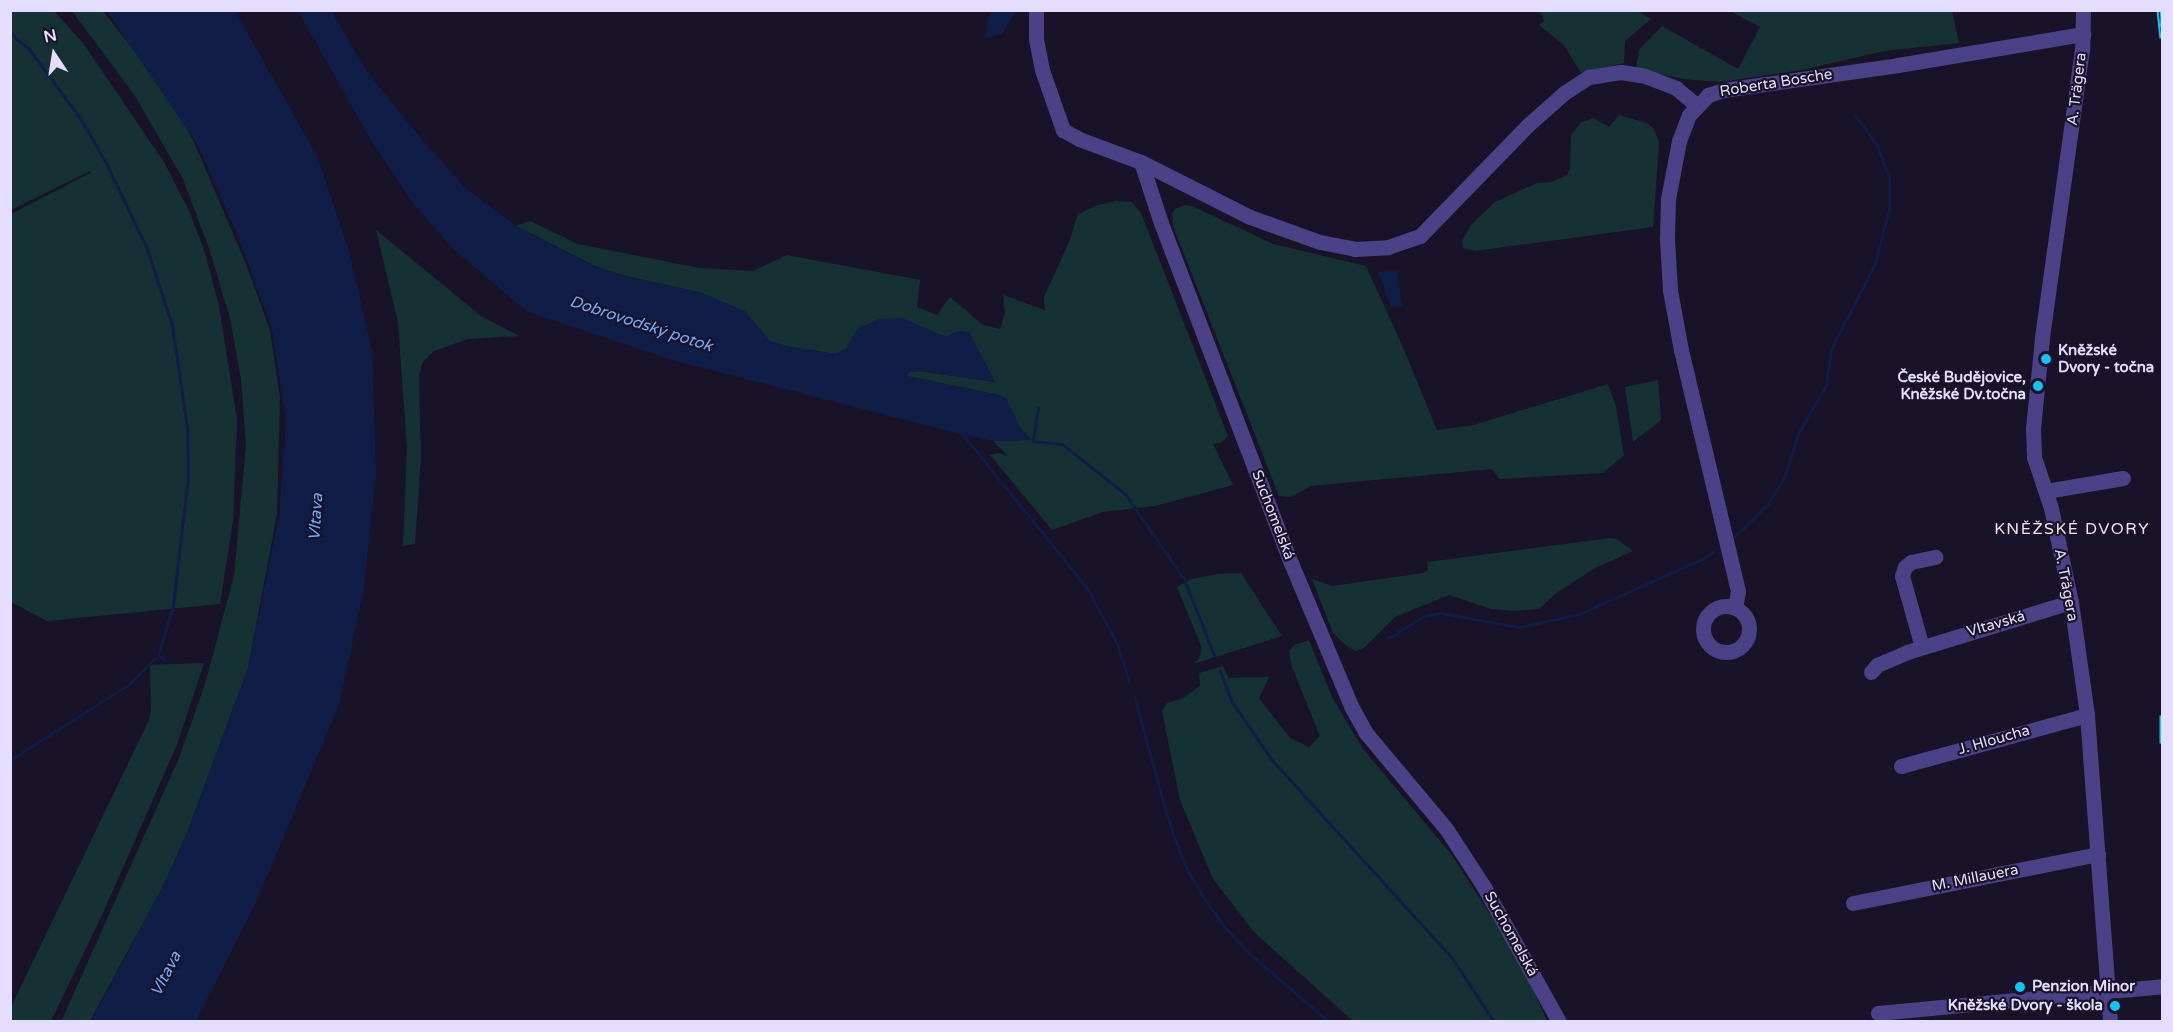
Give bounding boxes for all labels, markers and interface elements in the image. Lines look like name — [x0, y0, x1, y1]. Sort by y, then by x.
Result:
north arrow — [24, 24, 84, 84]
text: N — [42, 25, 59, 48]
street label: A. Trägera — [2064, 51, 2090, 127]
street label: Roberta Bosche — [1718, 65, 1834, 101]
water label: Dobrovodský potok — [567, 292, 715, 356]
place label: Kněžské Dvory - točna — [2058, 341, 2154, 376]
marker: Kněžské Dvory - točna — [2039, 352, 2053, 366]
place label: České Budějovice, Kněžské Dv.točna — [1897, 368, 2026, 403]
marker: České Budějovice, Kněžské Dv.točna — [2031, 379, 2045, 393]
street label: Suchomelská — [1248, 468, 1298, 562]
water label: Vltava — [305, 493, 327, 541]
district label: KNĚŽSKÉ DVORY — [1994, 519, 2150, 539]
street label: A. Trägera — [2050, 547, 2082, 623]
street label: Vltavská — [1965, 607, 2027, 641]
street label: J. Hloucha — [1956, 721, 2032, 759]
street label: M. Millauera — [1930, 861, 2020, 895]
street label: Suchomelská — [1480, 888, 1542, 980]
water label: Vltava — [147, 949, 185, 999]
place label: Penzion Minor — [2032, 978, 2135, 996]
marker: Penzion Minor — [2013, 980, 2027, 994]
place label: Kněžské Dvory - škola — [1948, 997, 2103, 1015]
marker: Kněžské Dvory - škola — [2108, 999, 2122, 1013]

